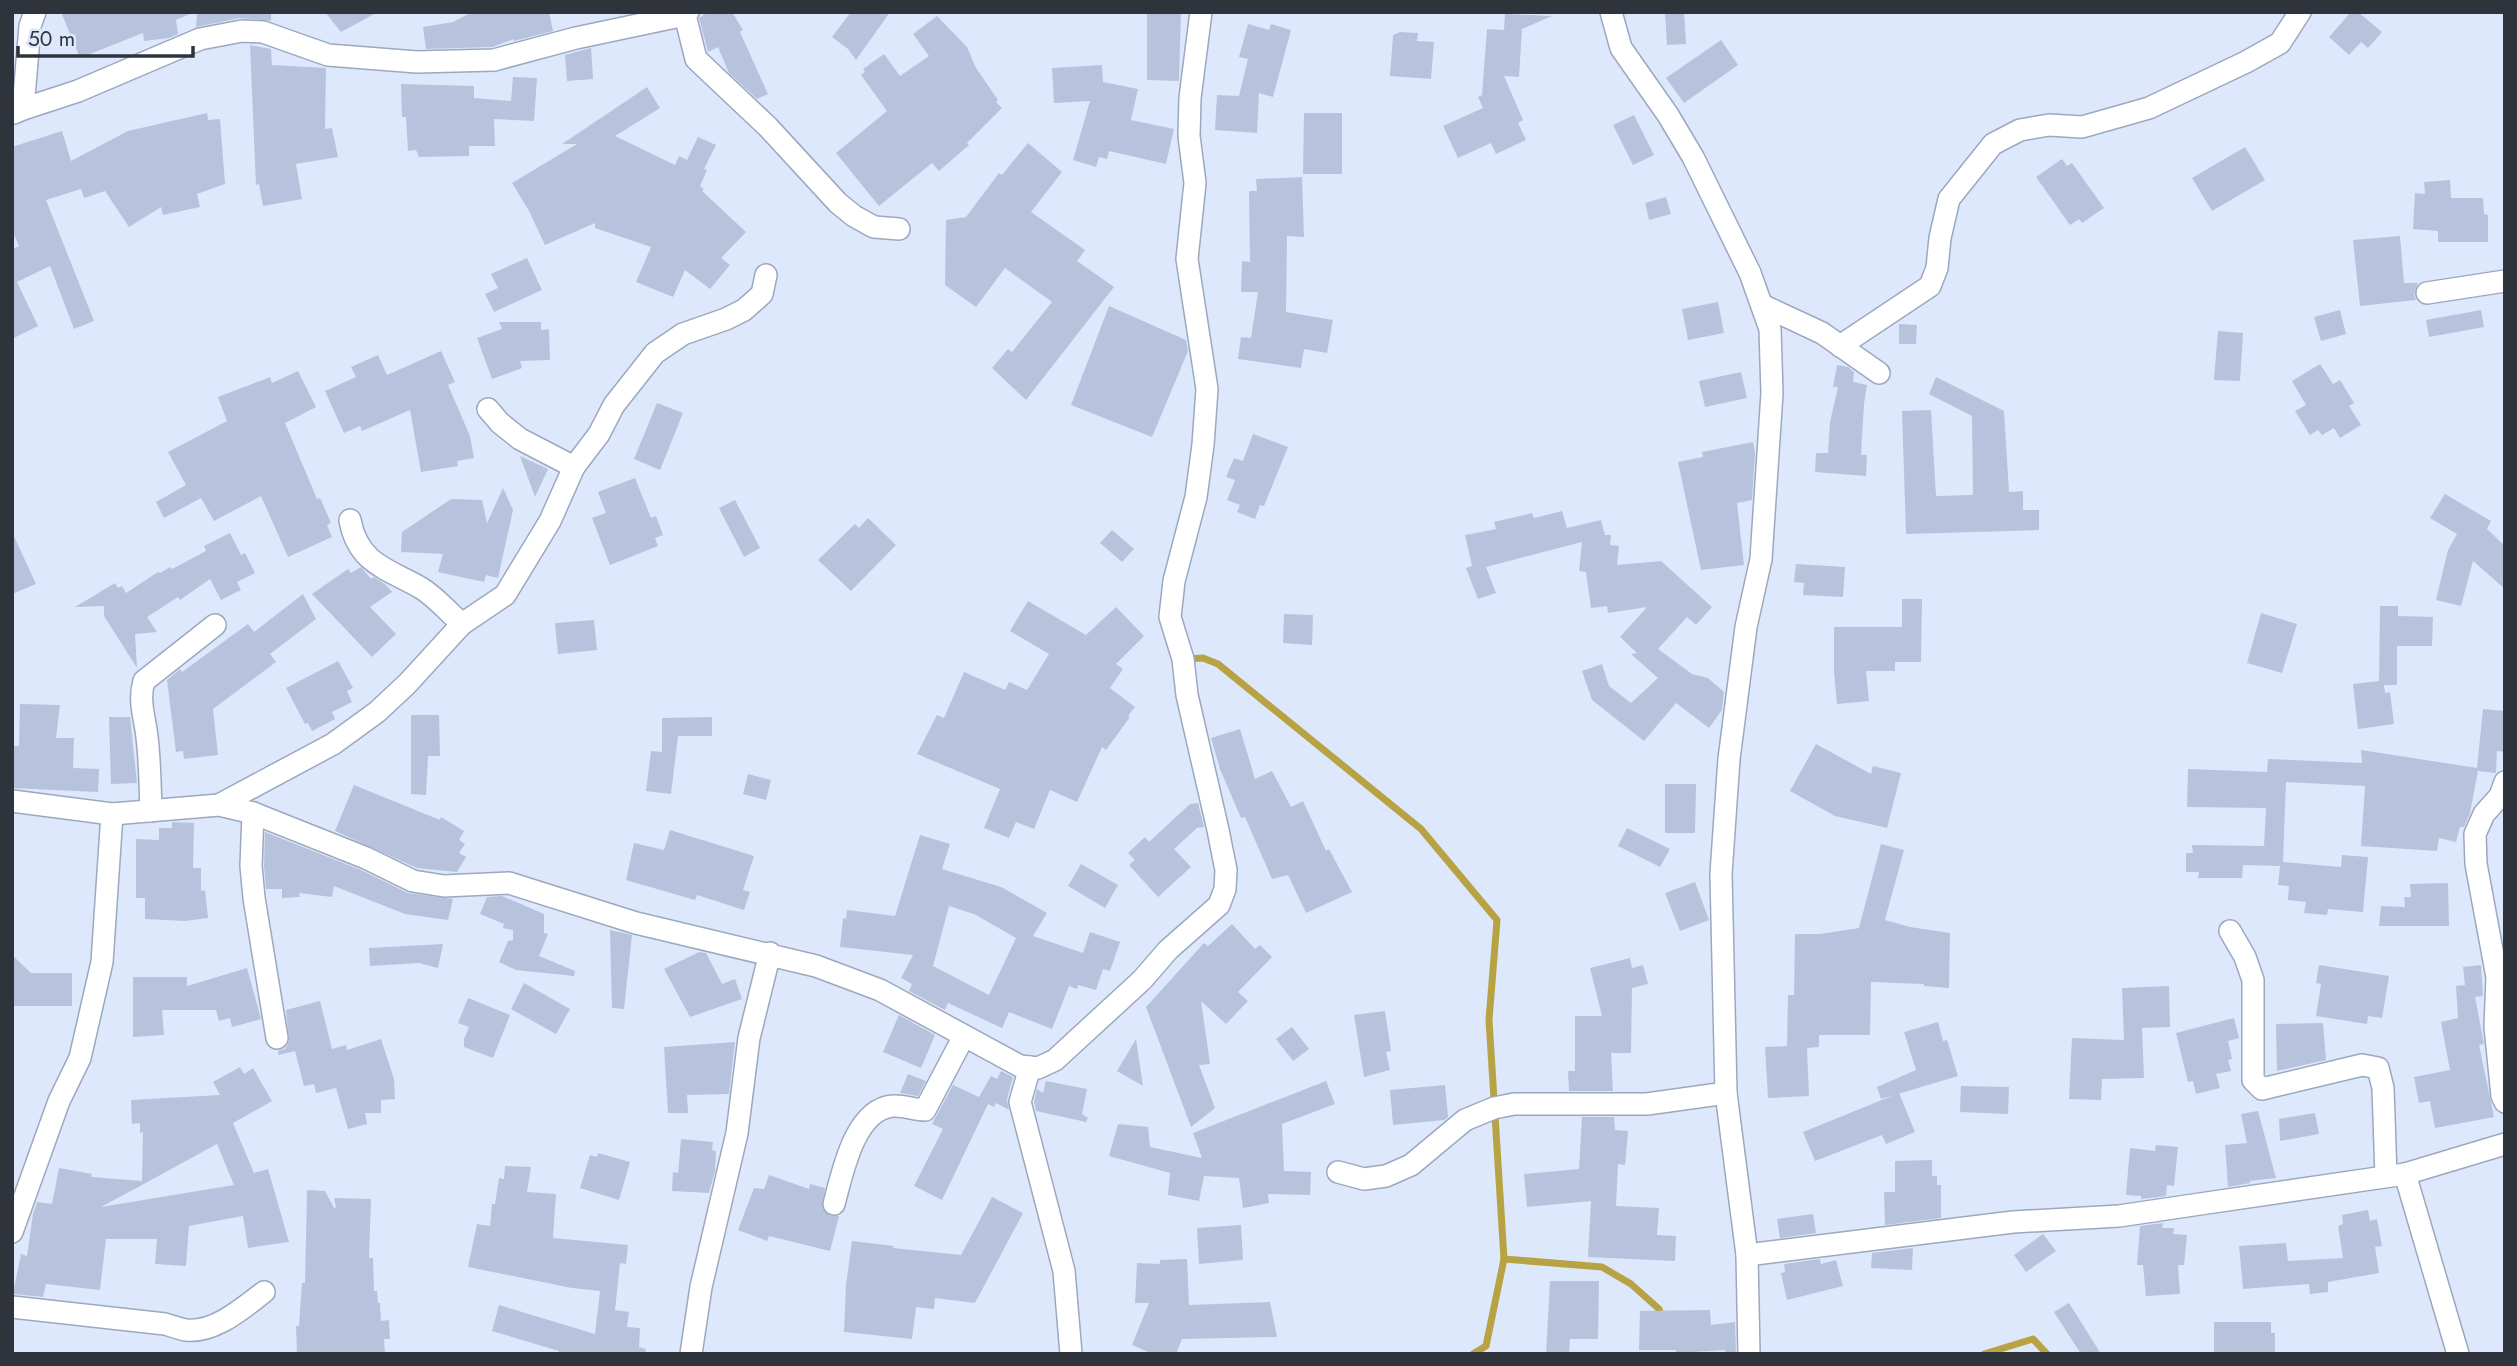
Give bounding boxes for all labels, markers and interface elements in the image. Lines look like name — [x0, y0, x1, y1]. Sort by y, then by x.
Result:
scale bar — [18, 14, 192, 58]
text: 50 m — [28, 24, 75, 54]

